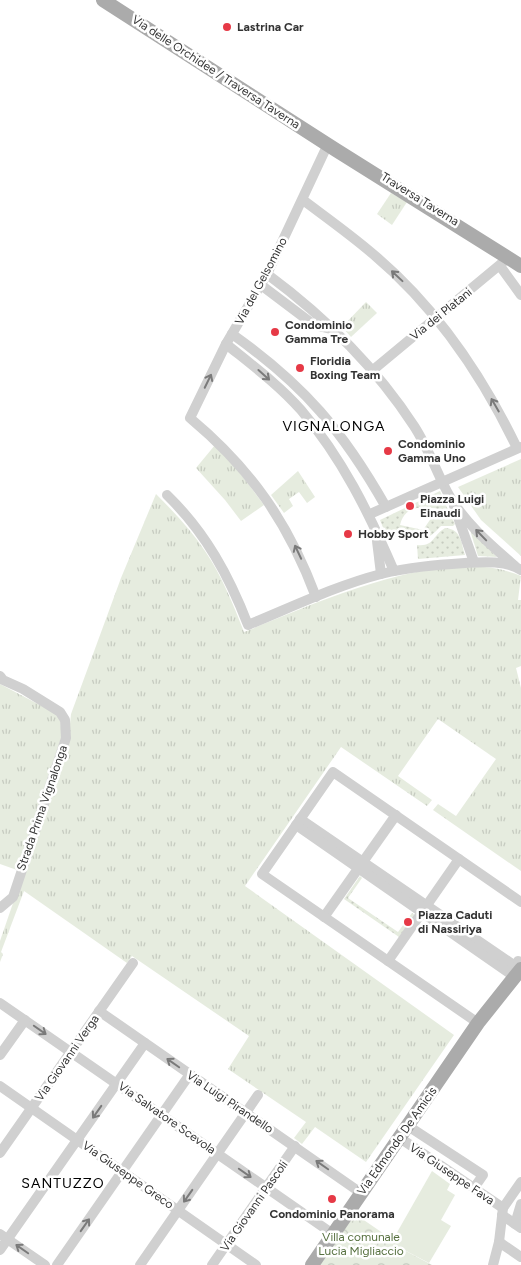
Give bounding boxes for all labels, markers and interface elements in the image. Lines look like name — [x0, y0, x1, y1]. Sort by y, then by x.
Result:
street label: Via delle Orchidee / Traversa Taverna — [129, 12, 303, 132]
place label: Lastrina Car — [237, 20, 304, 34]
marker: Lastrina Car — [221, 21, 233, 33]
street label: Traversa Taverna — [379, 169, 461, 229]
street label: Via del Gelsomino — [232, 235, 290, 327]
one-way arrow — [391, 270, 404, 282]
street label: Via dei Platani — [407, 285, 475, 343]
place label: Condominio Gamma Tre — [285, 318, 352, 346]
marker: Condominio Gamma Tre — [269, 326, 281, 338]
place label: Floridia Boxing Team — [310, 354, 380, 382]
marker: Floridia Boxing Team — [294, 362, 306, 374]
one-way arrow — [257, 369, 270, 380]
one-way arrow — [204, 374, 213, 389]
one-way arrow — [490, 398, 500, 412]
district label: VIGNALONGA — [282, 418, 386, 435]
place label: Condominio Gamma Uno — [398, 437, 466, 465]
marker: Condominio Gamma Uno — [382, 445, 394, 457]
place label: Piazza Luigi Einaudi — [420, 492, 484, 520]
marker: Piazza Luigi Einaudi — [404, 500, 416, 512]
place label: Hobby Sport — [358, 527, 429, 541]
marker: Hobby Sport — [342, 528, 354, 540]
one-way arrow — [475, 529, 487, 541]
one-way arrow — [292, 545, 302, 560]
street label: Strada Prima Vignalonga — [14, 743, 70, 873]
place label: Piazza Caduti di Nassiriya — [418, 908, 493, 936]
marker: Piazza Caduti di Nassiriya — [402, 916, 414, 928]
street label: Via Giovanni Verga — [32, 1012, 102, 1104]
one-way arrow — [33, 1025, 47, 1035]
one-way arrow — [167, 1058, 181, 1068]
street label: Via Luigi Pirandello — [184, 1068, 276, 1136]
street label: Via Salvatore Scevola — [116, 1079, 218, 1157]
street label: Via Edmondo De Amicis — [354, 1084, 440, 1198]
one-way arrow — [92, 1105, 102, 1119]
street label: Via Giuseppe Greco — [80, 1138, 176, 1212]
street label: Via Giuseppe Fava — [407, 1140, 497, 1208]
street label: Via Giovanni Pascoli — [217, 1158, 291, 1254]
one-way arrow — [315, 1160, 329, 1170]
one-way arrow — [238, 1168, 252, 1178]
district label: SANTUZZO — [21, 1175, 105, 1192]
one-way arrow — [183, 1189, 193, 1203]
marker: Condominio Panorama — [326, 1193, 338, 1205]
place label: Condominio Panorama — [269, 1207, 395, 1221]
one-way arrow — [80, 1218, 90, 1232]
park label: Villa comunale Lucia Migliaccio — [318, 1230, 404, 1258]
one-way arrow — [16, 1244, 30, 1254]

